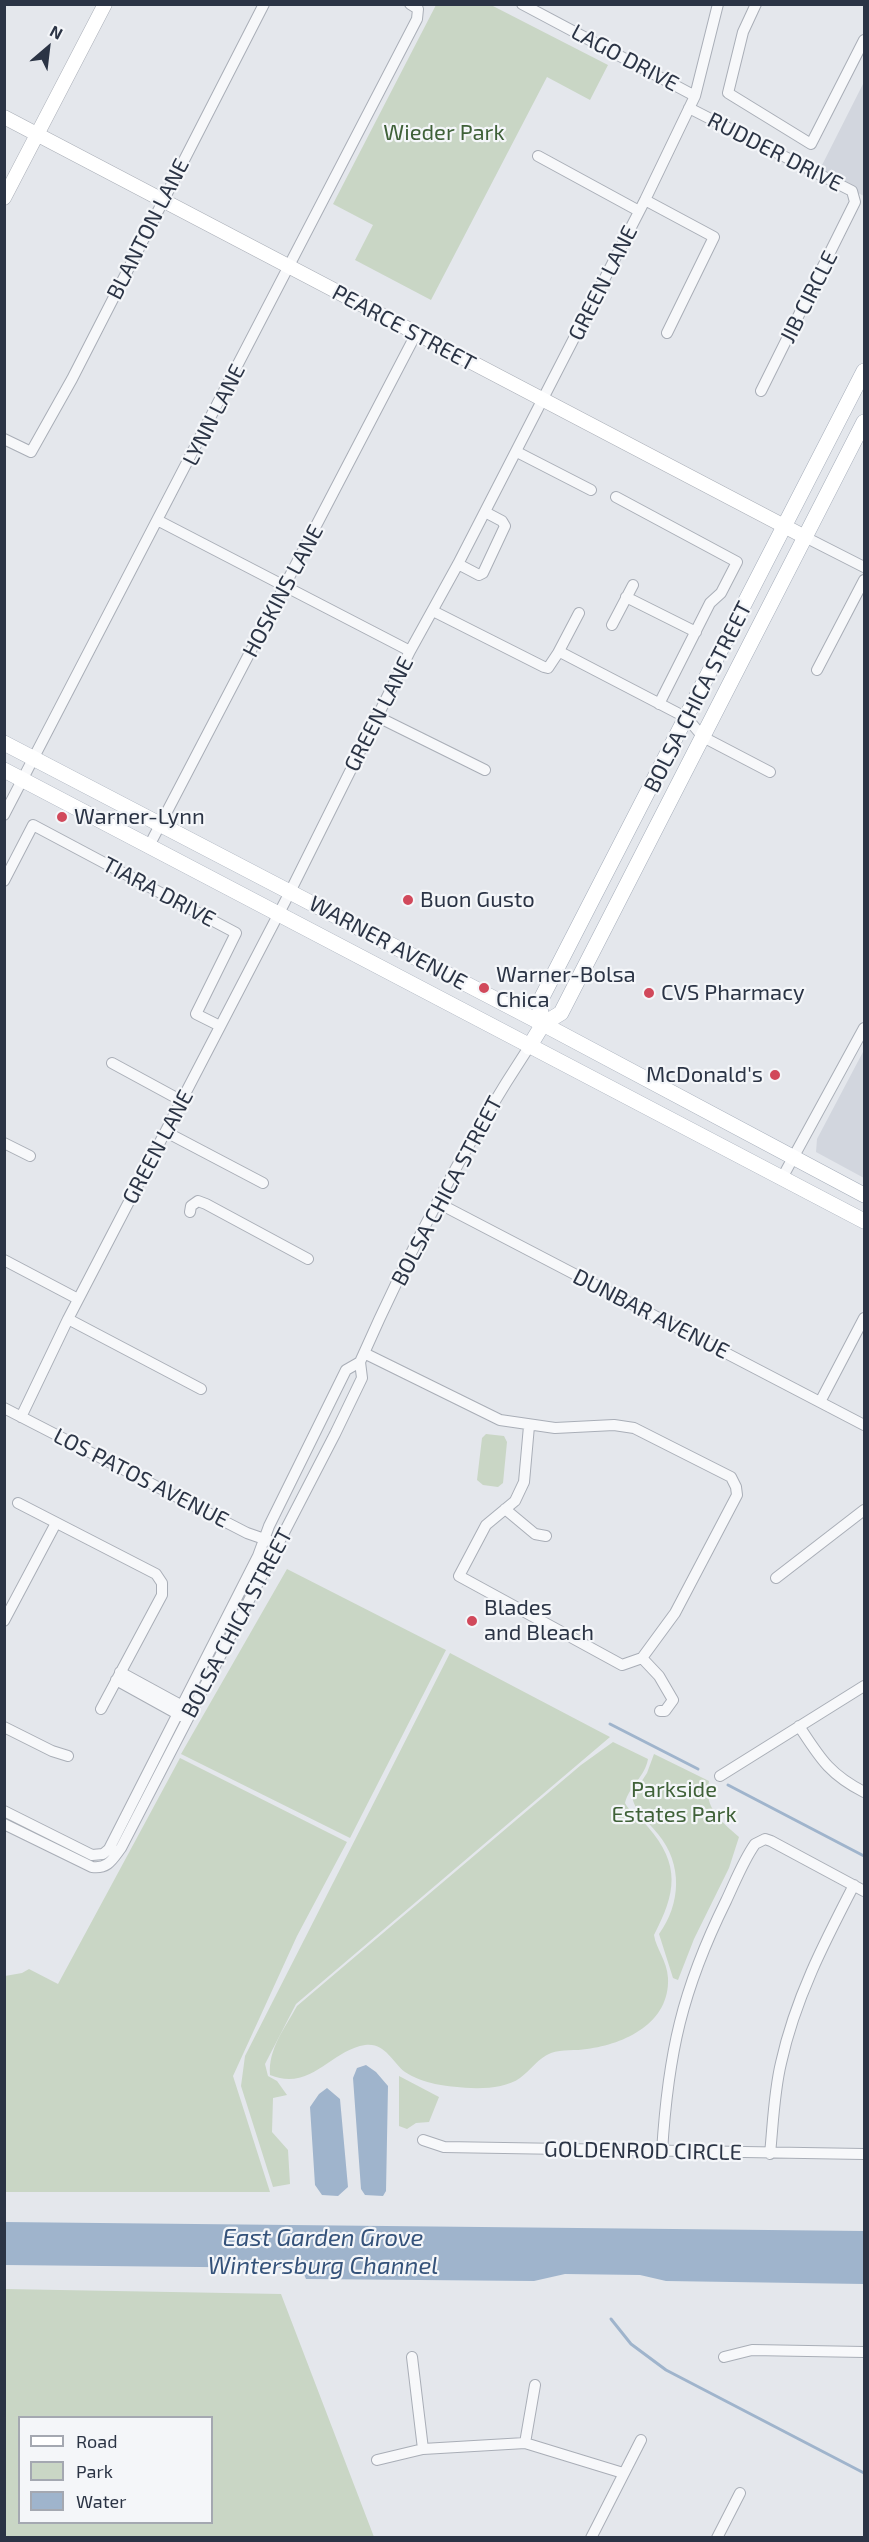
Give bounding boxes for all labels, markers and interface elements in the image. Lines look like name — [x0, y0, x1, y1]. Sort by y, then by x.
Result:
north arrow — [18, 18, 78, 78]
street label: LAGO DRIVE — [567, 19, 683, 97]
text: N — [47, 21, 66, 43]
street label: RUDDER DRIVE — [703, 107, 847, 197]
park label: Wieder Park — [383, 120, 505, 146]
street label: BLANTON LANE — [101, 154, 195, 304]
street label: GREEN LANE — [563, 221, 643, 345]
street label: JIB CIRCLE — [775, 247, 843, 347]
street label: PEARCE STREET — [328, 279, 480, 377]
street label: LYNN LANE — [177, 360, 251, 470]
street label: HOSKINS LANE — [237, 520, 329, 662]
street label: BOLSA CHICA STREET — [638, 597, 758, 797]
street label: GREEN LANE — [339, 652, 419, 776]
place label: Warner-Lynn — [74, 804, 205, 830]
marker: Warner-Lynn — [55, 810, 69, 824]
street label: TIARA DRIVE — [98, 851, 220, 933]
place label: Buon Gusto — [420, 887, 535, 913]
street label: WARNER AVENUE — [304, 890, 472, 996]
marker: Buon Gusto — [401, 893, 415, 907]
place label: Warner-Bolsa Chica — [496, 962, 636, 1014]
place label: CVS Pharmacy — [661, 980, 805, 1006]
marker: Warner-Bolsa Chica — [477, 981, 491, 995]
marker: CVS Pharmacy — [642, 986, 656, 1000]
place label: McDonald's — [646, 1062, 763, 1088]
marker: McDonald's — [768, 1068, 782, 1082]
street label: GREEN LANE — [117, 1085, 199, 1209]
street label: BOLSA CHICA STREET — [386, 1092, 508, 1290]
street label: DUNBAR AVENUE — [569, 1263, 733, 1365]
street label: LOS PATOS AVENUE — [49, 1422, 233, 1534]
street label: BOLSA CHICA STREET — [176, 1524, 298, 1722]
place label: Blades and Bleach — [484, 1595, 594, 1646]
marker: Blades and Bleach — [465, 1614, 479, 1628]
park label: Parkside Estates Park — [611, 1777, 737, 1828]
street label: GOLDENROD CIRCLE — [544, 2136, 742, 2166]
water label: East Garden Grove Wintersburg Channel — [208, 2224, 438, 2280]
legend — [18, 2416, 213, 2524]
text: Road — [76, 2430, 117, 2452]
text: Park — [76, 2460, 113, 2482]
text: Water — [76, 2490, 126, 2512]

